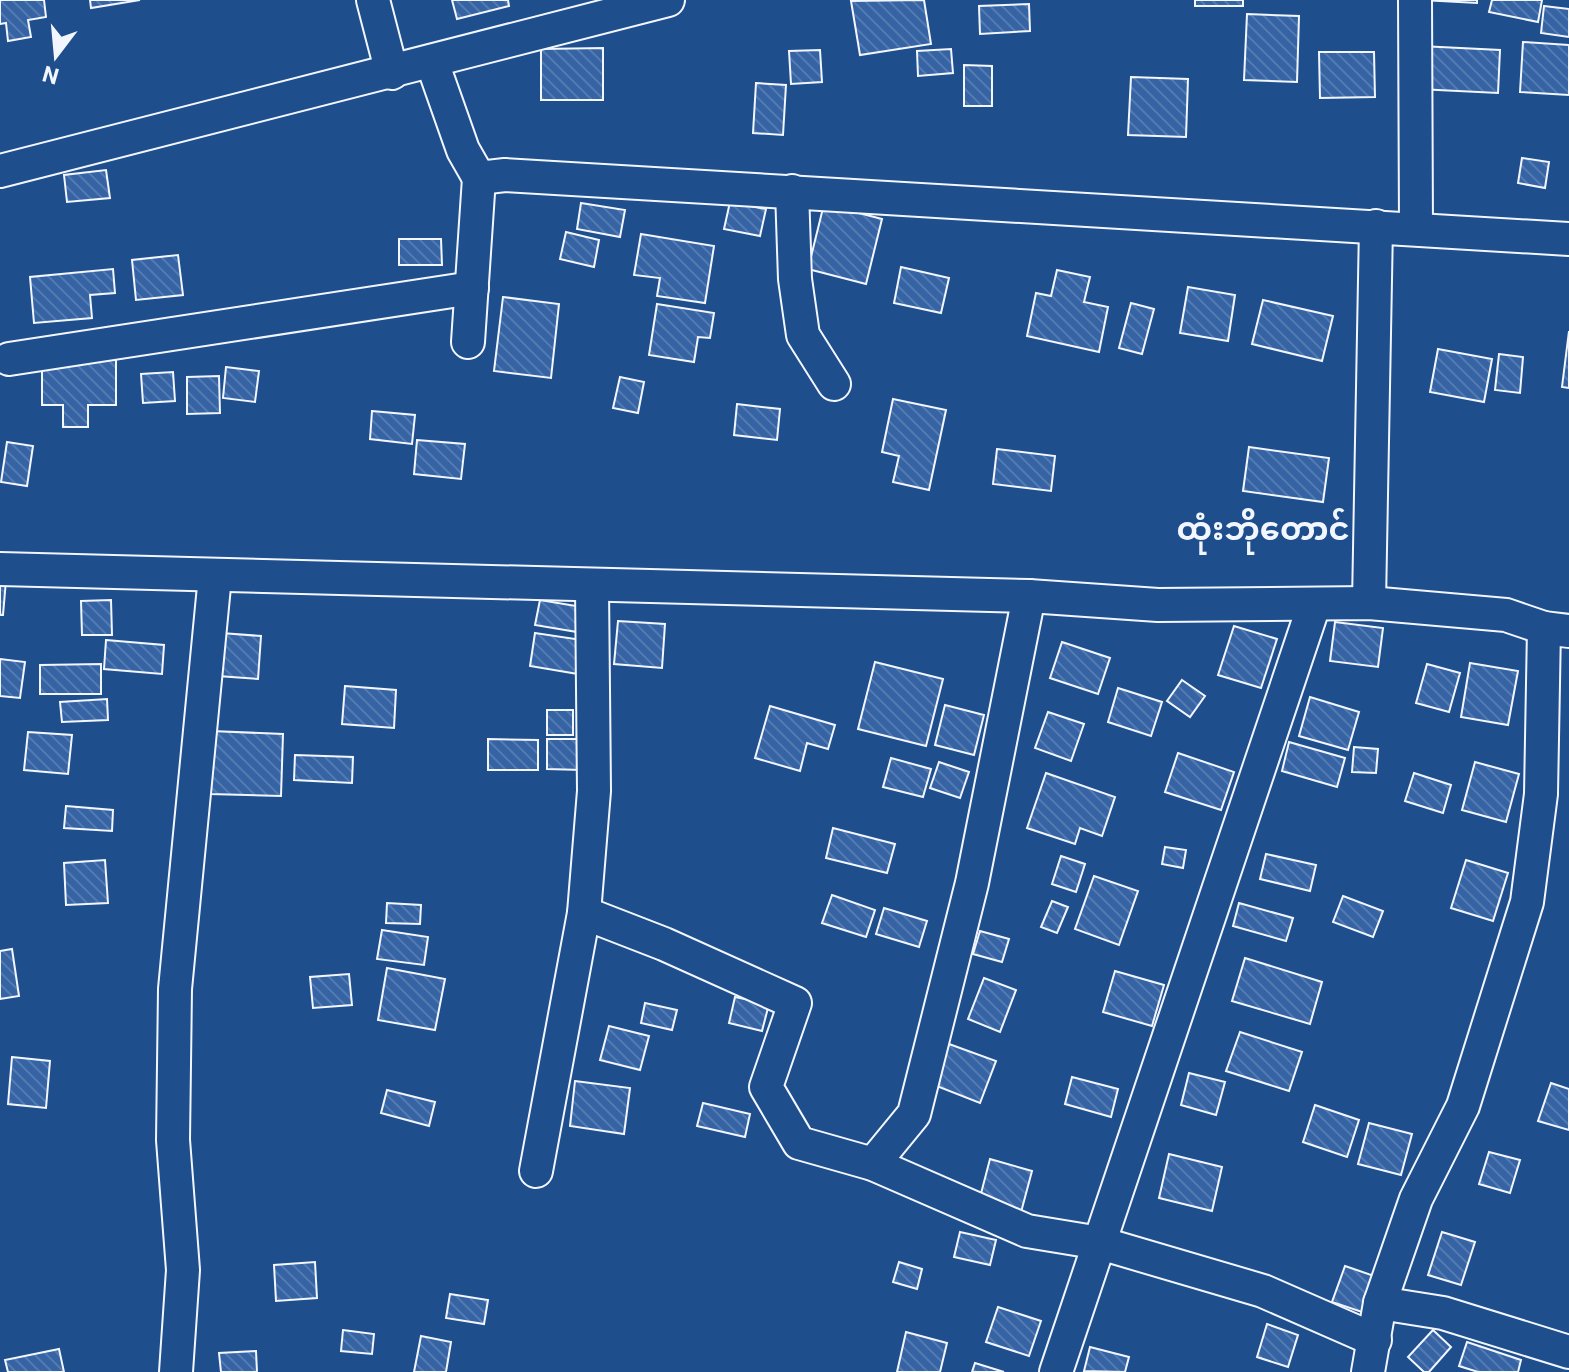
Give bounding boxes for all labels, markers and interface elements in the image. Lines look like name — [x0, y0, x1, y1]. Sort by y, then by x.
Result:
north arrow — [16, 16, 96, 96]
text: N — [40, 61, 62, 89]
district label: ထုံးဘိုတောင် — [1176, 507, 1350, 555]

